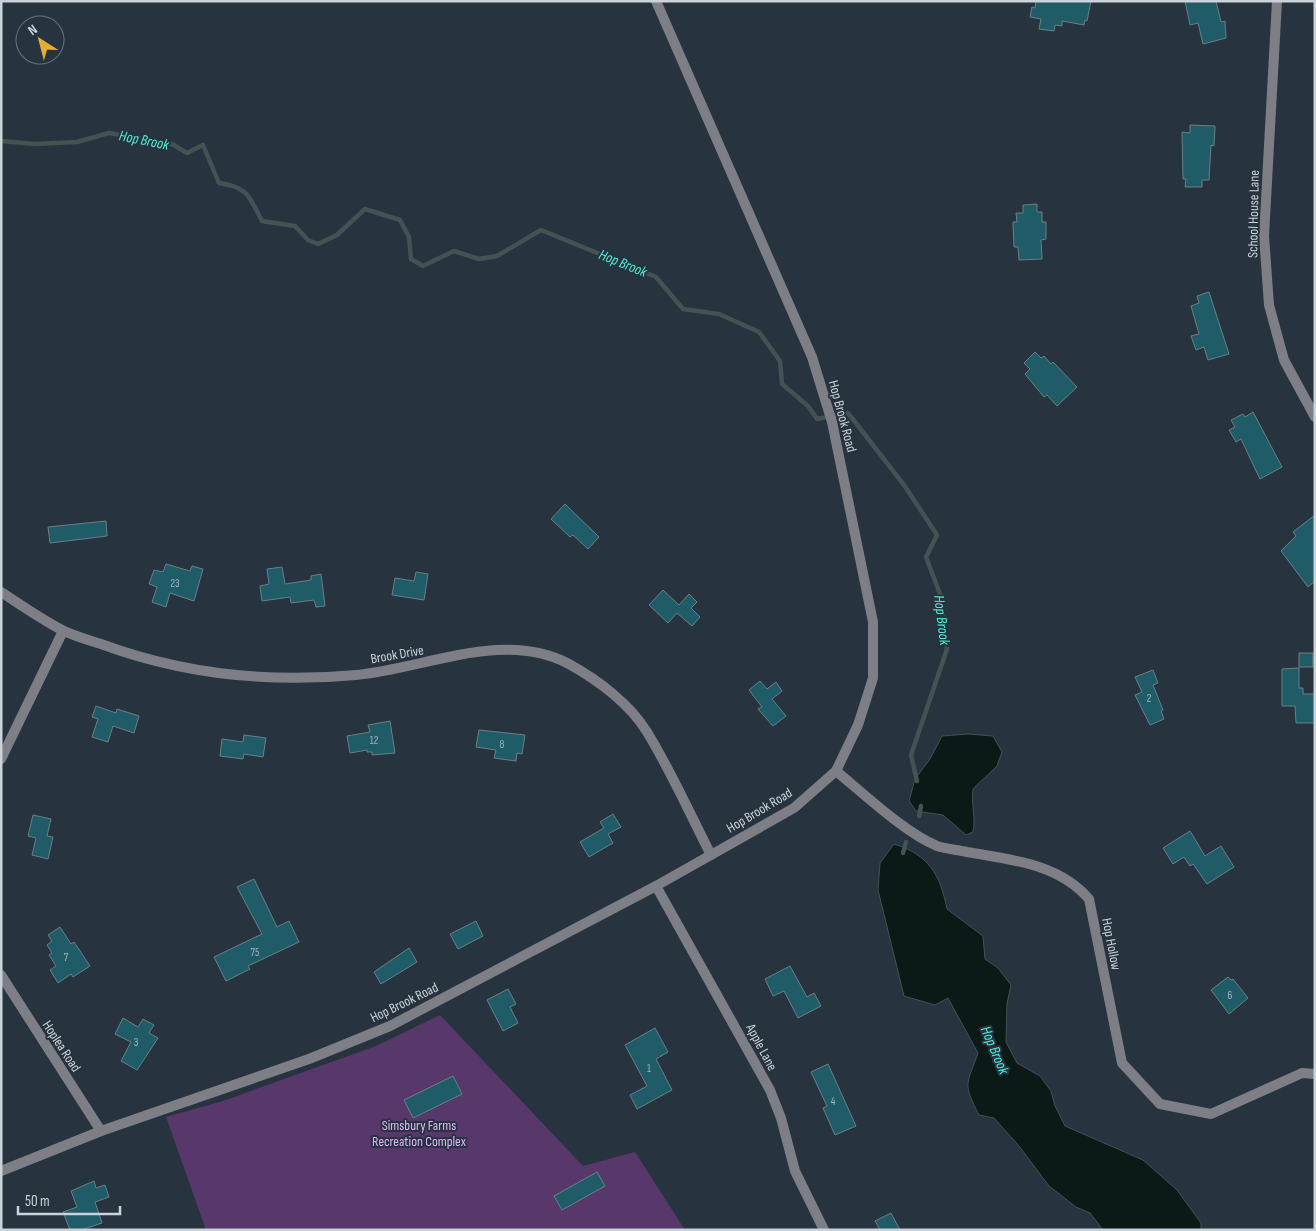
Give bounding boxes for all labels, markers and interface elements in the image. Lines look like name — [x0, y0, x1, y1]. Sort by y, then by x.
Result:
north arrow — [15, 15, 65, 65]
text: N — [25, 21, 41, 39]
water label: Hop Brook — [117, 126, 171, 155]
street label: School House Lane — [1244, 170, 1263, 258]
water label: Hop Brook — [596, 245, 650, 282]
street label: Hop Brook Road — [825, 378, 860, 454]
house number: 23 — [170, 577, 180, 590]
water label: Hop Brook — [929, 594, 954, 647]
street label: Brook Drive — [369, 641, 425, 668]
house number: 2 — [1147, 692, 1152, 705]
house number: 12 — [370, 734, 379, 747]
house number: 8 — [500, 738, 505, 751]
street label: Hop Brook Road — [723, 784, 795, 837]
street label: Hop Hollow — [1098, 917, 1125, 972]
house number: 75 — [251, 946, 259, 959]
house number: 7 — [64, 951, 69, 964]
street label: Hop Brook Road — [367, 979, 441, 1026]
house number: 6 — [1228, 989, 1233, 1002]
street label: Hoplea Road — [39, 1017, 85, 1075]
street label: Apple Lane — [742, 1020, 781, 1074]
water label: Hop Brook — [976, 1023, 1013, 1077]
house number: 3 — [134, 1036, 139, 1049]
house number: 1 — [647, 1062, 651, 1075]
house number: 4 — [831, 1095, 836, 1108]
park label: Simsbury Farms Recreation Complex — [372, 1117, 467, 1150]
scale bar — [18, 1184, 120, 1216]
text: 50 m — [25, 1192, 50, 1211]

